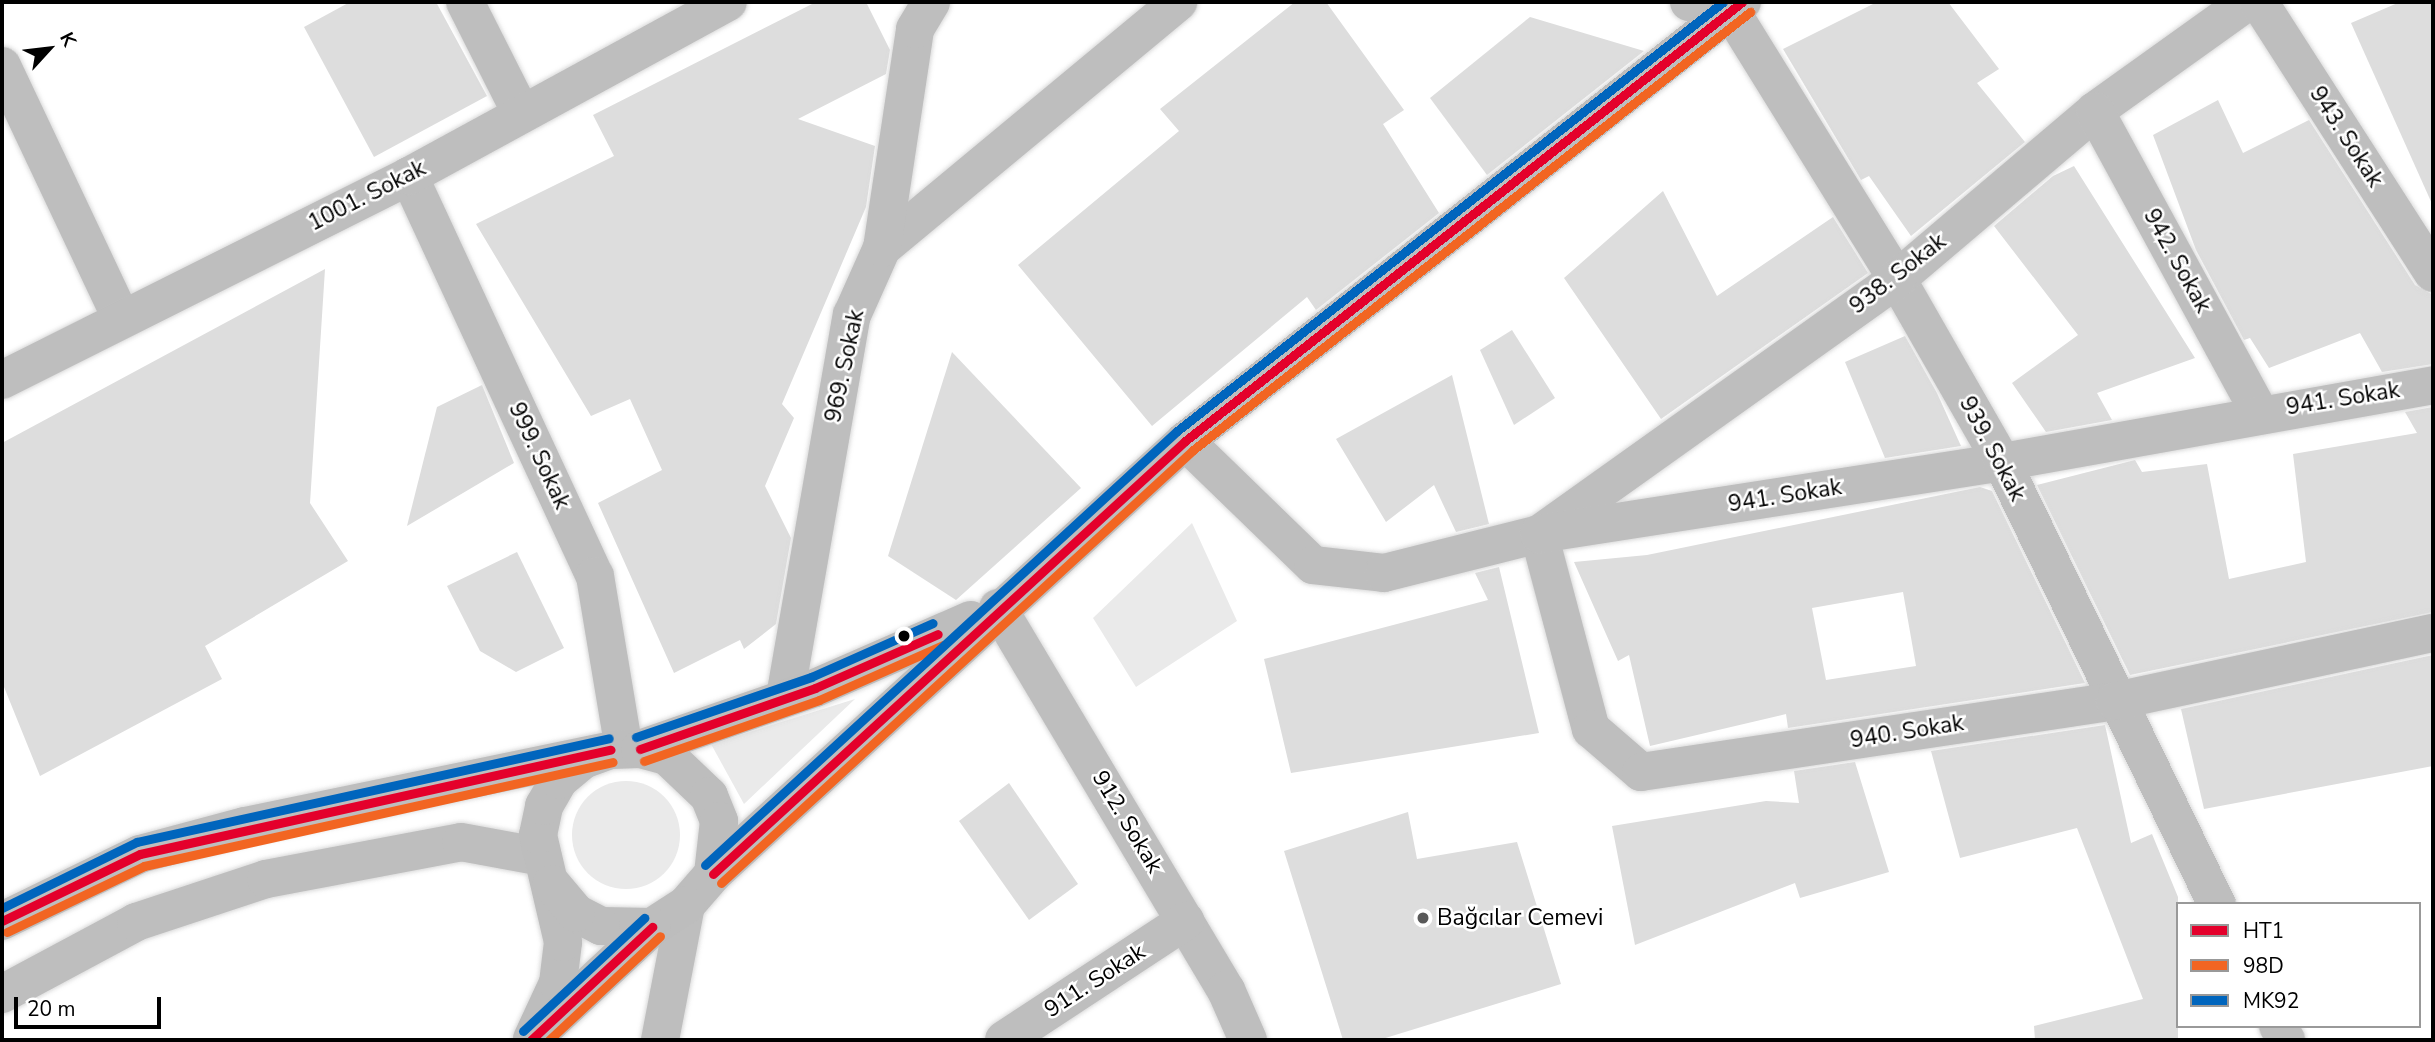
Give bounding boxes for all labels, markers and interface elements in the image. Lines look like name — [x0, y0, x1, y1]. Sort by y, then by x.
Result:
north arrow — [14, 14, 84, 84]
text: K — [53, 28, 82, 51]
street label: 943. Sokak — [2303, 81, 2389, 193]
street label: 1001. Sokak — [304, 155, 430, 237]
street label: 942. Sokak — [2137, 204, 2217, 318]
street label: 938. Sokak — [1844, 228, 1952, 320]
street label: 969. Sokak — [820, 307, 870, 425]
street label: 941. Sokak — [2284, 376, 2402, 422]
street label: 939. Sokak — [1953, 392, 2031, 506]
street label: 999. Sokak — [502, 398, 576, 514]
street label: 941. Sokak — [1726, 473, 1844, 519]
unlabelled marker — [897, 629, 911, 643]
street label: 940. Sokak — [1848, 709, 1966, 755]
street label: 912. Sokak — [1086, 766, 1168, 878]
legend — [2176, 902, 2421, 1028]
place label: Bağcılar Cemevi — [1437, 904, 1603, 932]
marker: Bağcılar Cemevi — [1415, 910, 1431, 926]
text: HT1 — [2243, 917, 2284, 945]
street label: 911. Sokak — [1039, 938, 1151, 1024]
text: 98D — [2243, 952, 2284, 980]
scale bar — [18, 982, 164, 1026]
text: MK92 — [2243, 987, 2299, 1015]
text: 20 m — [27, 995, 76, 1023]

